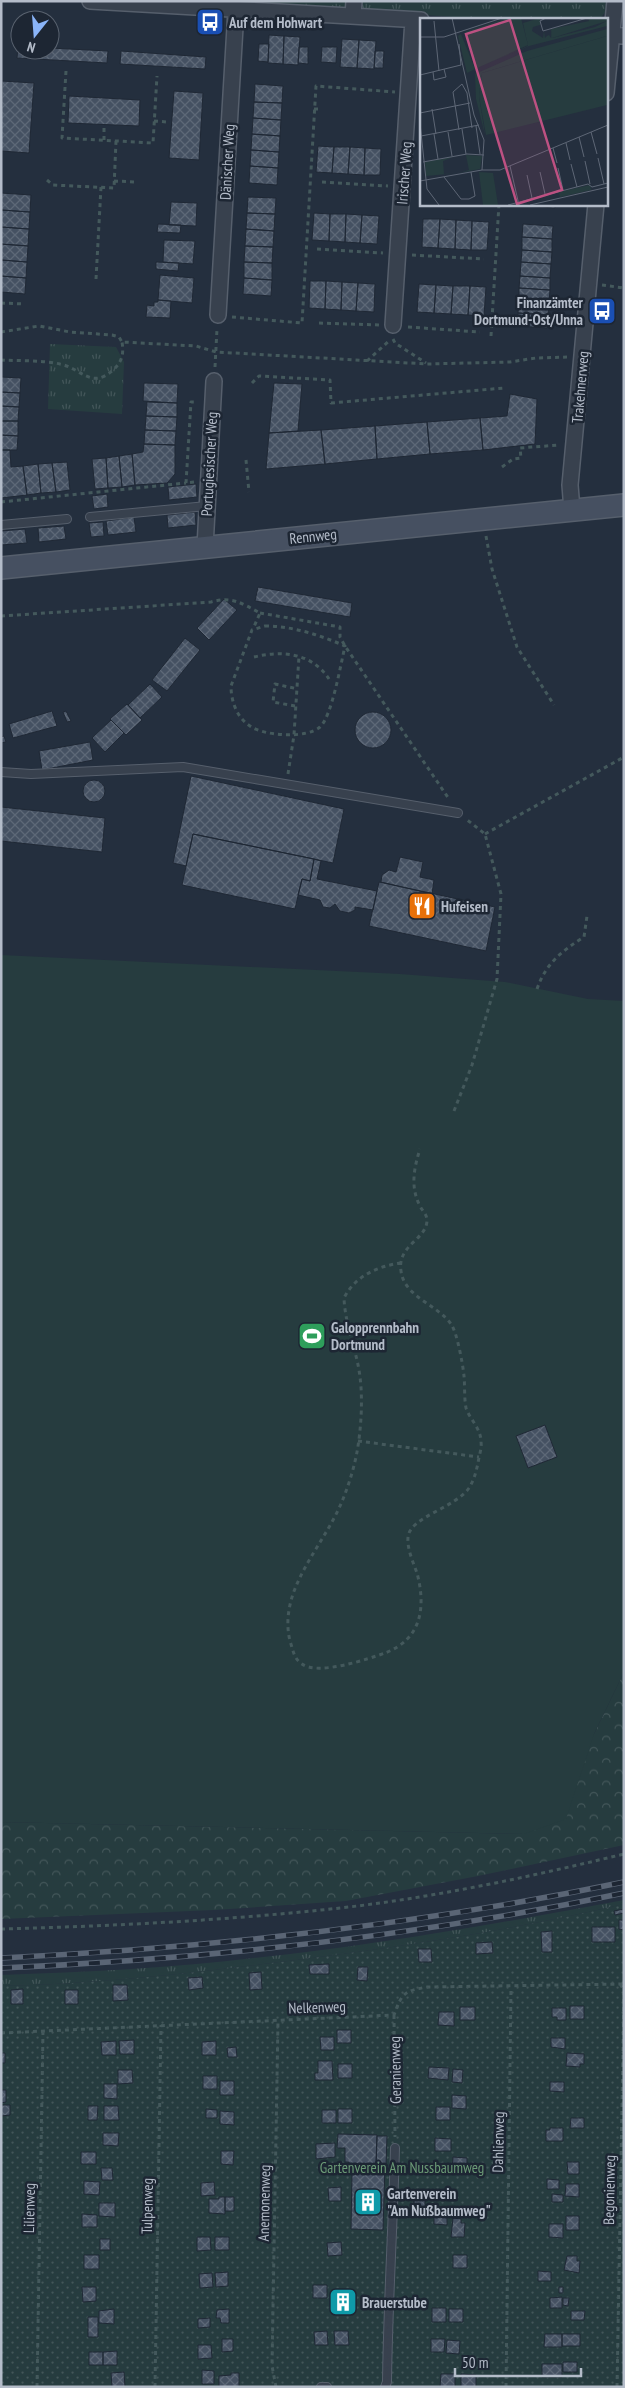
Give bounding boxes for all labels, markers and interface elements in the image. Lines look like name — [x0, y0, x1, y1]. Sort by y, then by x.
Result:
bus stop icon: Auf dem Hohwart — [195, 7, 225, 37]
north arrow — [10, 10, 60, 60]
place label: Auf dem Hohwart — [228, 13, 323, 32]
inset map — [420, 18, 608, 205]
text: N — [25, 38, 37, 57]
street label: Dänischer Weg — [216, 124, 238, 200]
street label: Irischer Weg — [392, 141, 416, 205]
place label: Finanzämter Dortmund-Ost/Unna — [474, 293, 584, 329]
bus stop icon: Finanzämter Dortmund-Ost/Unna — [587, 296, 617, 326]
street label: Trakehnerweg — [567, 350, 593, 424]
street label: Portugiesischer Weg — [197, 411, 221, 517]
street label: Rennweg — [289, 524, 337, 548]
restaurant icon: Hufeisen — [407, 891, 437, 921]
place label: Hufeisen — [441, 897, 488, 916]
place label: Galopprennbahn Dortmund — [331, 1318, 419, 1354]
sports icon: Galopprennbahn Dortmund — [297, 1321, 327, 1351]
street label: Nelkenweg — [288, 1997, 346, 2017]
street label: Geranienweg — [385, 2036, 405, 2104]
street label: Dahlienweg — [488, 2111, 508, 2173]
street label: Begonienweg — [599, 2155, 619, 2225]
park label: Gartenverein Am Nussbaumweg — [320, 2158, 484, 2177]
street label: Anemonenweg — [254, 2164, 274, 2242]
street label: Tulpenweg — [137, 2178, 157, 2234]
street label: Lilienweg — [19, 2183, 39, 2233]
place label: Gartenverein "Am Nußbaumweg" — [387, 2184, 491, 2220]
building icon: Gartenverein "Am Nußbaumweg" — [353, 2187, 383, 2217]
building icon: Brauerstube — [328, 2287, 358, 2317]
place label: Brauerstube — [362, 2293, 427, 2312]
scale bar — [455, 2346, 581, 2378]
text: 50 m — [462, 2353, 488, 2372]

